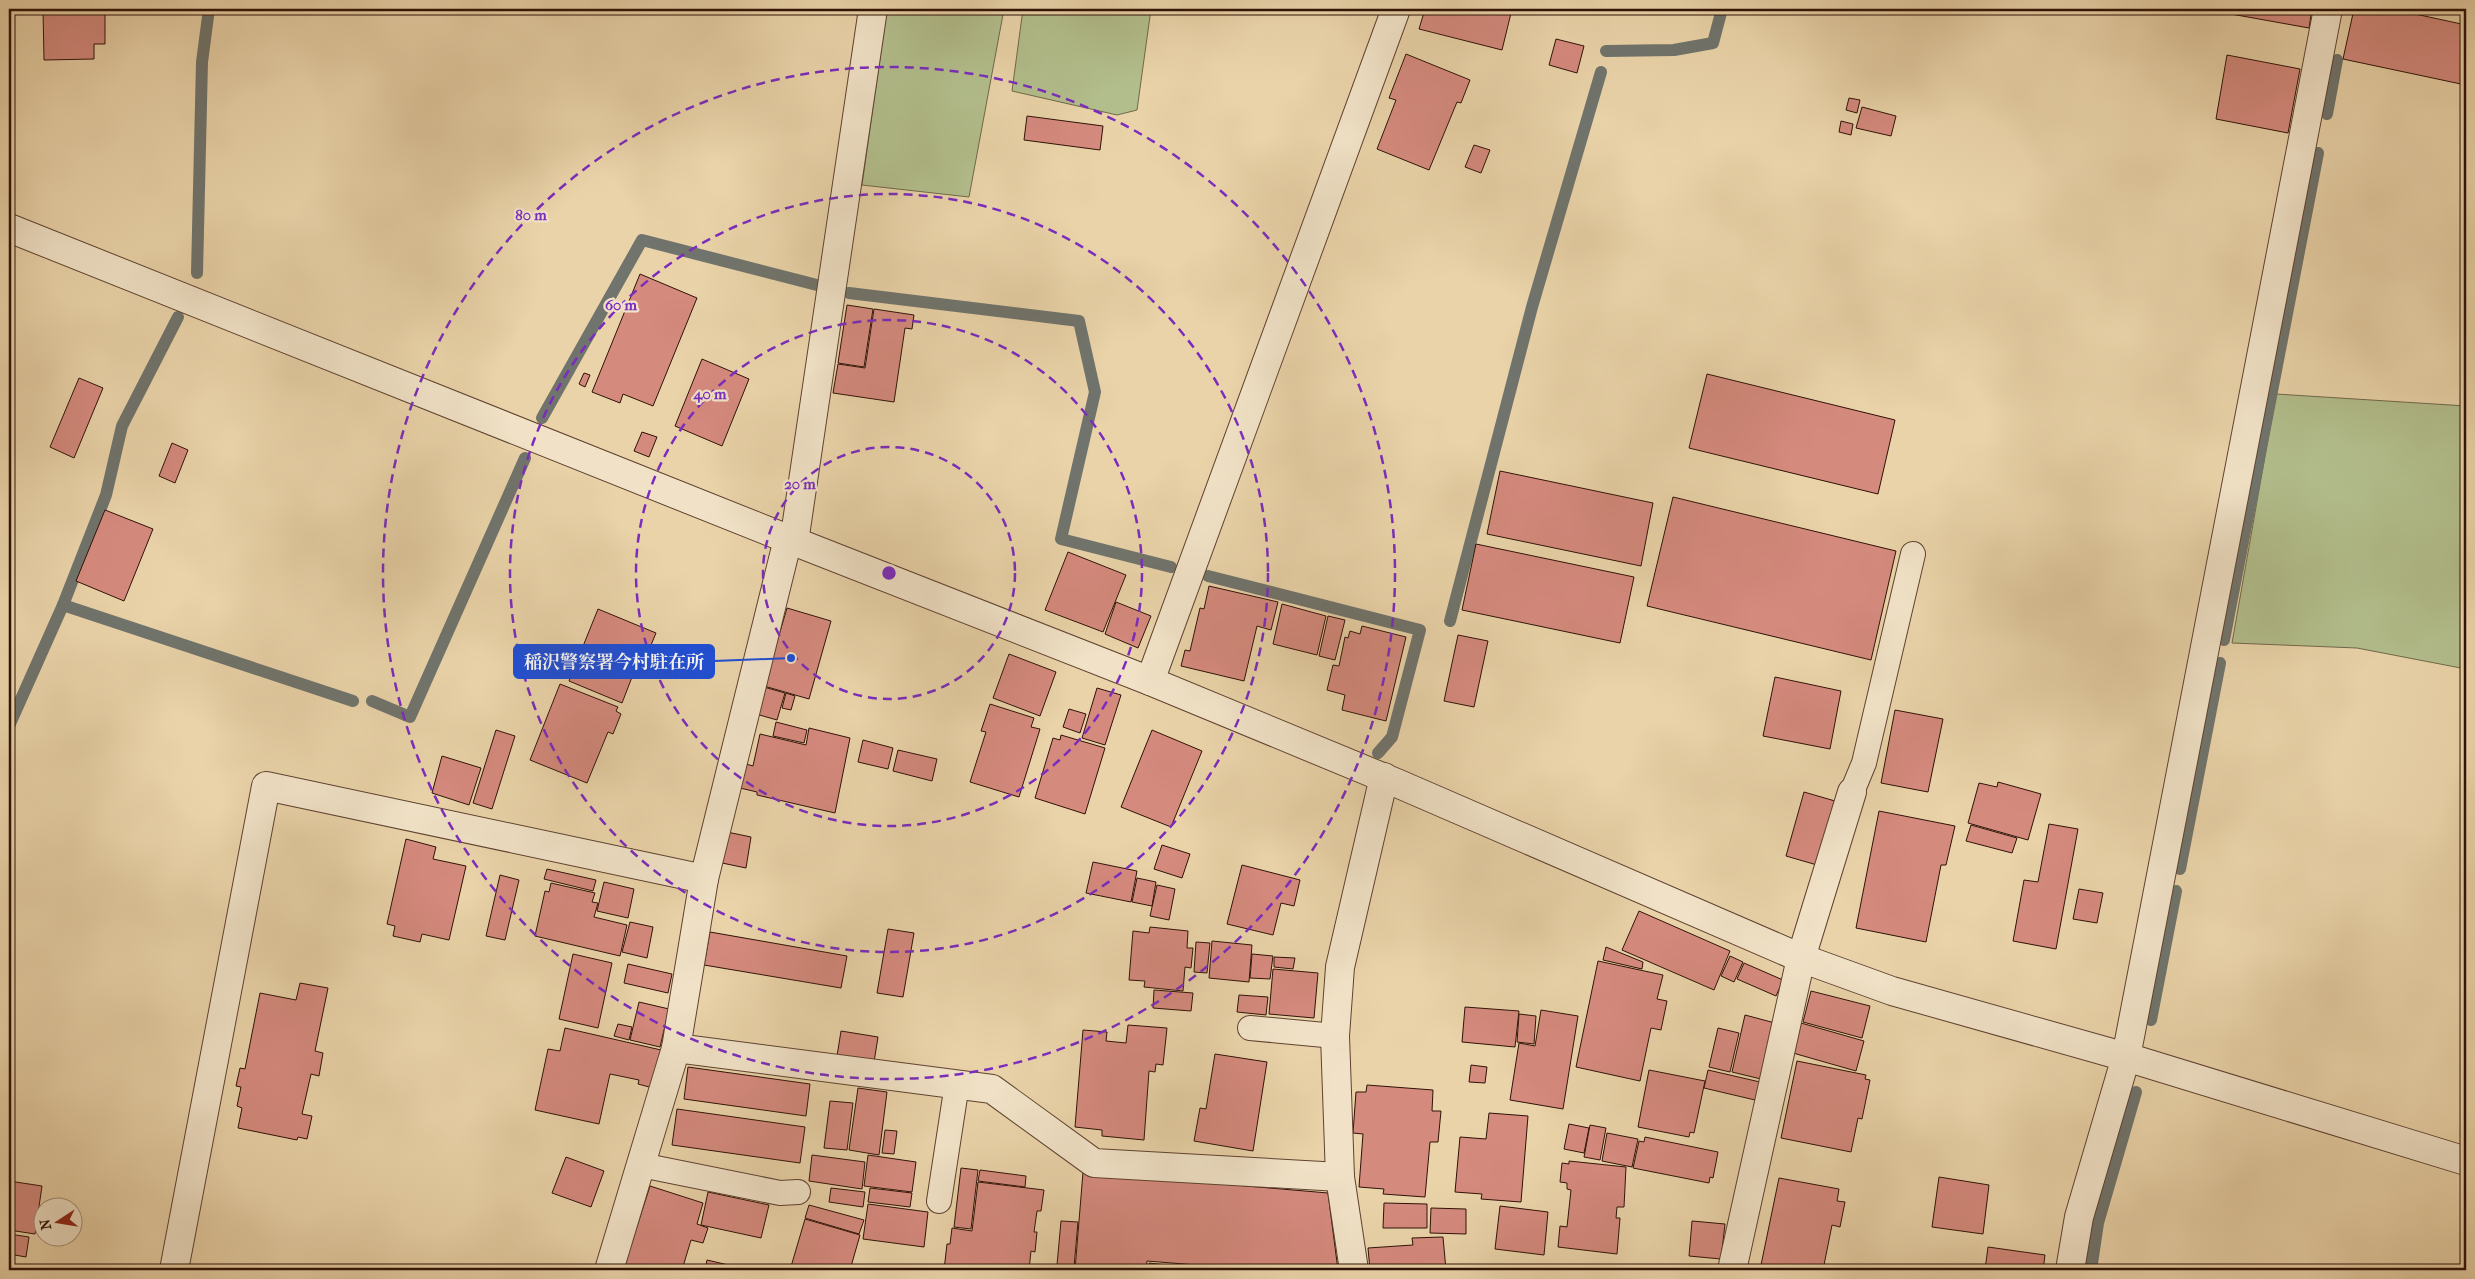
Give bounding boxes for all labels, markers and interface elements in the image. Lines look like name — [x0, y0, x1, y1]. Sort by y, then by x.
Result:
text: 80 m — [515, 206, 547, 224]
text: 60 m — [605, 296, 638, 314]
text: 40 m — [693, 385, 727, 403]
text: 20 m — [784, 475, 816, 493]
centre of rings — [880, 564, 898, 582]
callout: 稲沢警察署今村駐在所 — [514, 645, 714, 678]
text: 稲沢警察署今村駐在所 — [524, 652, 704, 673]
north arrow — [32, 1196, 82, 1246]
text: N — [36, 1217, 55, 1232]

